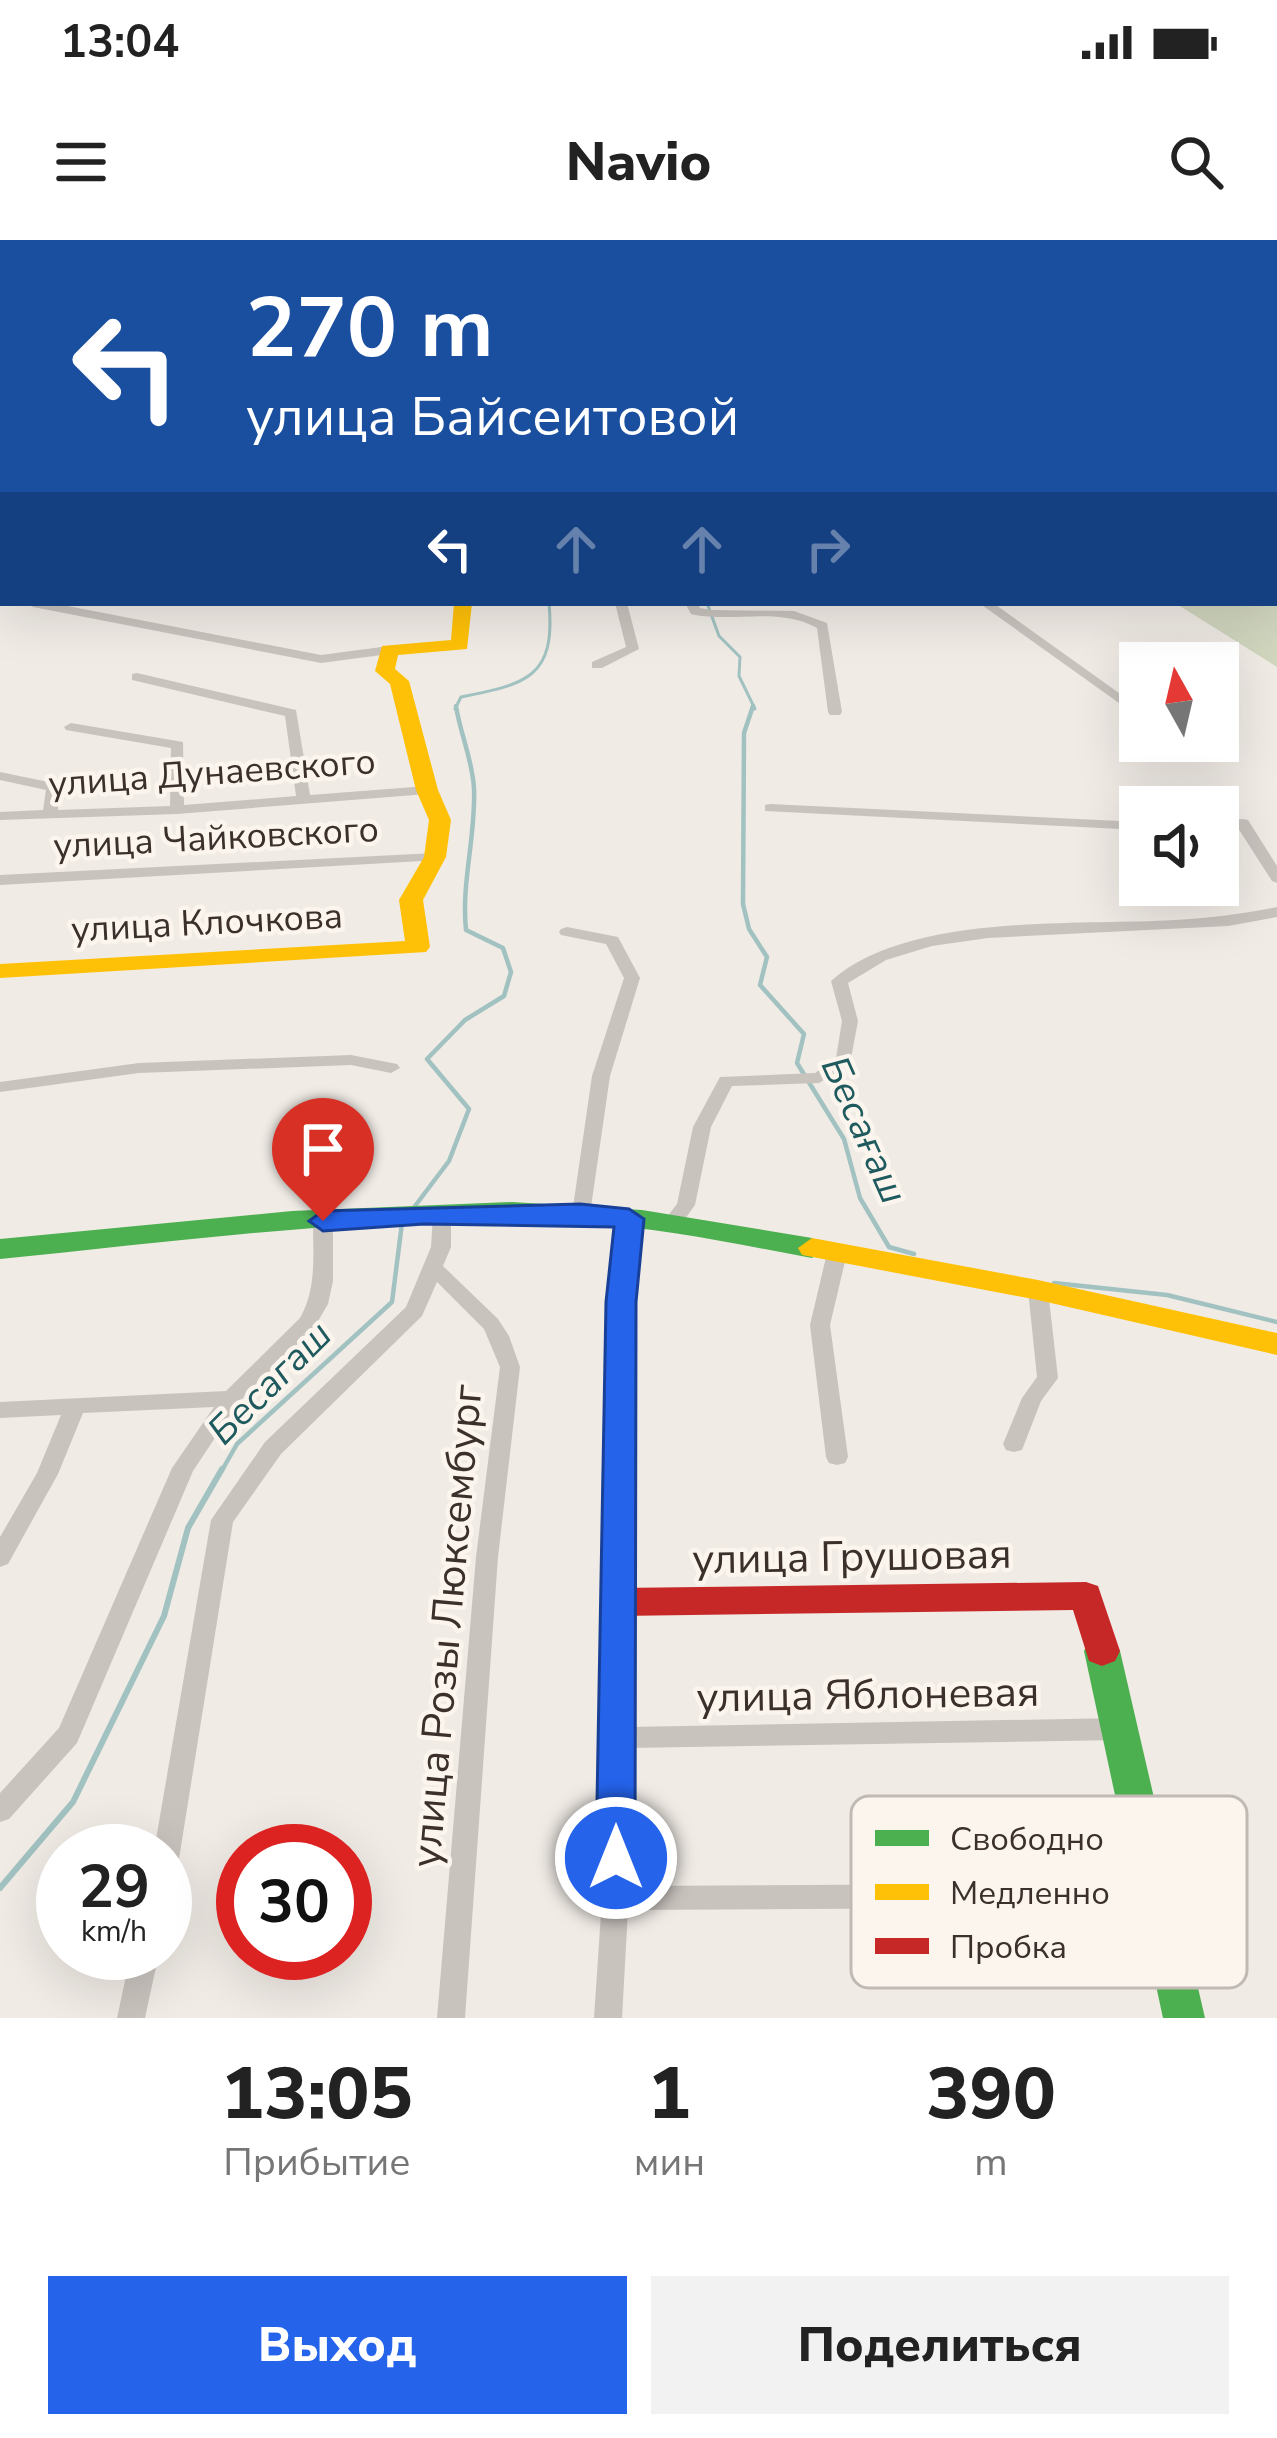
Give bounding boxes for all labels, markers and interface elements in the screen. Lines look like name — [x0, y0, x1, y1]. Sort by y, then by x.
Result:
text: 13:04 — [60, 12, 179, 73]
text: Navio — [566, 125, 711, 199]
icon: menu — [48, 129, 114, 195]
icon: search — [1163, 129, 1229, 195]
text: 270 m — [246, 271, 494, 386]
icon: left — [48, 288, 204, 444]
text: улица Байсеитовой — [246, 380, 739, 454]
icon: left — [417, 516, 483, 582]
icon: ahead — [543, 516, 609, 582]
icon: ahead — [669, 516, 735, 582]
icon: right — [795, 516, 861, 582]
north arrow — [1119, 642, 1239, 762]
map controls — [1119, 642, 1239, 906]
street label: улица Дунаевского — [47, 737, 377, 809]
button: sound — [1119, 786, 1239, 906]
street label: улица Чайковского — [52, 805, 380, 871]
street label: улица Клочкова — [70, 891, 344, 955]
water label: Бесағаш — [808, 1048, 920, 1212]
pin — [272, 1098, 374, 1221]
icon: arrive — [290, 1116, 356, 1182]
water label: Бесагаш — [196, 1309, 344, 1457]
street label: улица Розы Люксембург — [397, 1382, 497, 1870]
street label: улица Грушовая — [692, 1526, 1012, 1588]
street label: улица Яблоневая — [696, 1664, 1040, 1726]
position arrow — [553, 1795, 679, 1921]
legend — [851, 1796, 1247, 1988]
text: Свободно — [950, 1817, 1104, 1862]
speed limit sign: 30 — [216, 1824, 372, 1980]
text: 29 — [78, 1846, 150, 1928]
text: Медленно — [950, 1871, 1110, 1916]
text: km/h — [81, 1911, 147, 1952]
text: Пробка — [950, 1925, 1067, 1970]
text: 13:05 — [221, 2045, 413, 2143]
text: 1 — [648, 2045, 691, 2143]
text: 390 — [926, 2045, 1056, 2143]
text: Прибытие — [223, 2136, 410, 2189]
text: мин — [634, 2136, 705, 2189]
text: m — [974, 2136, 1008, 2189]
button: Выход — [48, 2276, 627, 2414]
button: Поделиться — [651, 2276, 1229, 2414]

